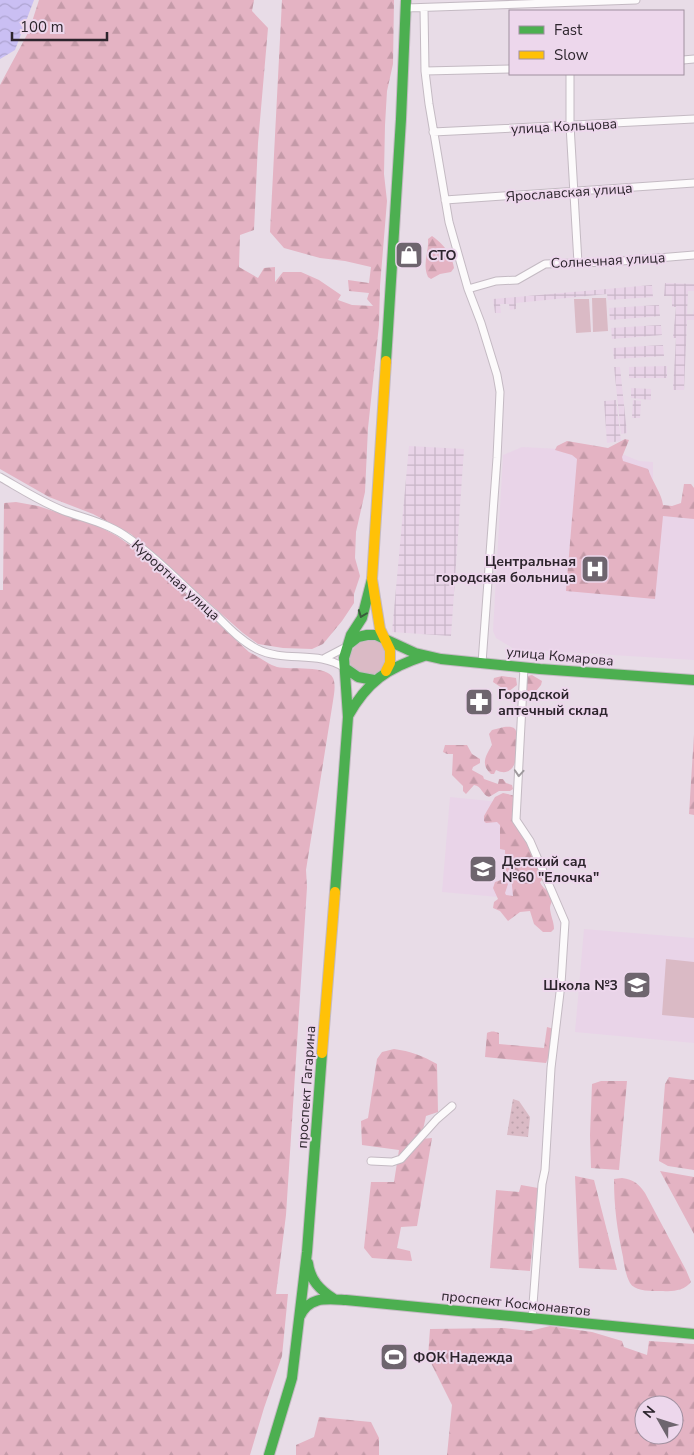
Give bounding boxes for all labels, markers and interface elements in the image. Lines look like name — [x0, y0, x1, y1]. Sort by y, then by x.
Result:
scale bar — [12, 10, 108, 42]
legend — [509, 10, 684, 75]
text: 100 m — [20, 17, 64, 37]
text: Fast — [554, 20, 583, 40]
text: Slow — [554, 45, 589, 65]
street label: улица Кольцова — [510, 114, 618, 139]
street label: Ярославская улица — [505, 179, 633, 206]
shop icon: СТО — [394, 240, 424, 270]
place label: СТО — [428, 246, 457, 265]
street label: Солнечная улица — [550, 248, 666, 273]
street label: Курортная улица — [127, 536, 224, 625]
place label: Центральная городская больница — [436, 552, 576, 587]
hospital icon: Центральная городская больница — [580, 554, 610, 584]
one-way arrow — [358, 609, 368, 618]
street label: улица Комарова — [506, 642, 614, 671]
place label: Городской аптечный склад — [498, 685, 608, 720]
pharmacy icon: Городской аптечный склад — [464, 687, 494, 717]
one-way arrow — [513, 769, 524, 777]
place label: Детский сад №60 "Елочка" — [502, 852, 599, 887]
school or university icon: Детский сад №60 "Елочка" — [468, 854, 498, 884]
school or university icon: Школа №3 — [622, 970, 652, 1000]
place label: Школа №3 — [543, 976, 618, 995]
street label: проспект Гагарина — [293, 1025, 320, 1149]
street label: проспект Космонавтов — [440, 1286, 592, 1321]
sports icon: ФОК Надежда — [379, 1342, 409, 1372]
place label: ФОК Надежда — [413, 1348, 513, 1367]
north arrow — [634, 1395, 684, 1445]
text: N — [639, 1402, 660, 1422]

